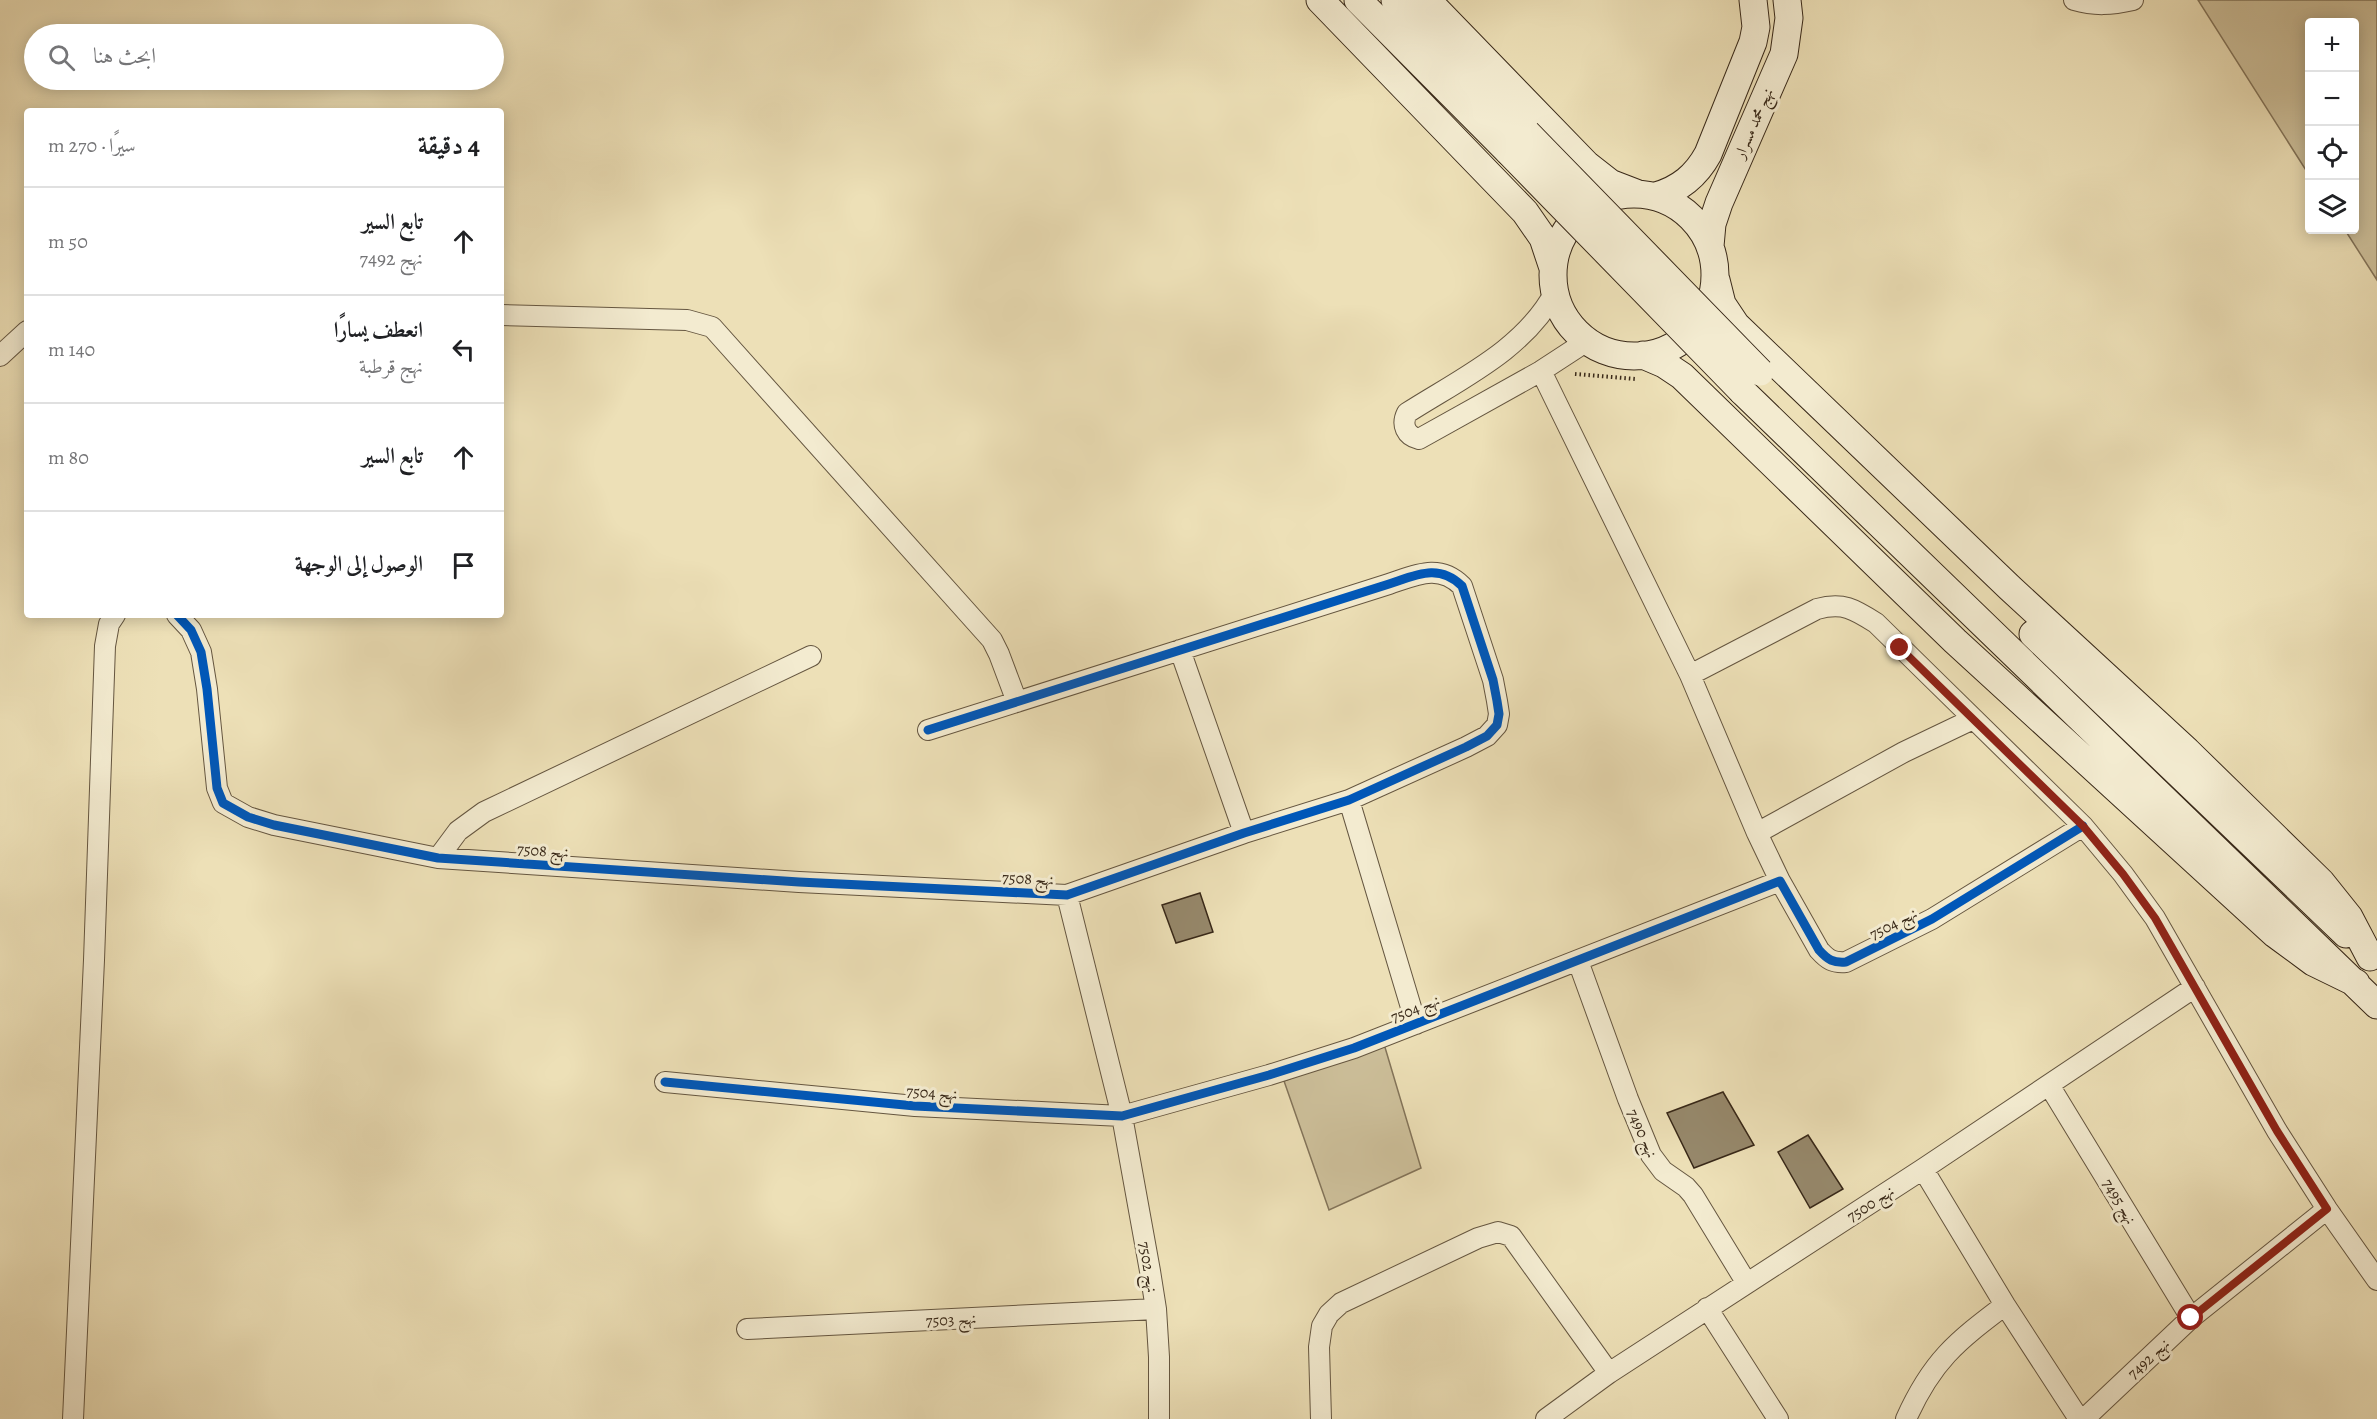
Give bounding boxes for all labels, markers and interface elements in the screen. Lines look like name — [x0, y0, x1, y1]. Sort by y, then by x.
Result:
map controls — [2305, 18, 2359, 234]
button: + — [2305, 18, 2359, 72]
search box — [24, 24, 504, 90]
icon: search — [45, 41, 78, 74]
text: ابحث هنا — [93, 41, 156, 71]
button: − — [2305, 72, 2359, 126]
street label: نهج محمد مسرار — [1728, 85, 1782, 165]
button: locate — [2305, 126, 2359, 180]
text: 4 دقيقة — [418, 128, 480, 163]
text: سيرًا · 270 m — [48, 132, 136, 159]
button: layers — [2305, 180, 2359, 234]
text: تابع السير — [362, 207, 423, 237]
icon: ahead — [447, 225, 480, 258]
text: 50 m — [48, 228, 88, 255]
text: نهج 7492 — [360, 245, 423, 272]
text: انعطف يسارًا — [334, 315, 423, 345]
icon: left — [447, 333, 480, 366]
text: 140 m — [48, 336, 95, 363]
text: نهج قرطبة — [359, 353, 423, 380]
text: تابع السير — [362, 441, 423, 471]
icon: ahead — [447, 441, 480, 474]
text: 80 m — [48, 444, 89, 471]
text: الوصول إلى الوجهة — [295, 549, 423, 579]
icon: arrive — [447, 549, 480, 582]
route end — [1886, 634, 1912, 660]
street label: نهج 7508 — [516, 838, 570, 867]
street label: نهج 7508 — [1001, 867, 1054, 894]
street label: نهج 7504 — [1866, 902, 1923, 948]
street label: نهج 7504 — [1387, 989, 1444, 1031]
street label: نهج 7504 — [905, 1080, 958, 1109]
street label: نهج 7490 — [1619, 1105, 1663, 1163]
street label: نهج 7495 — [2094, 1174, 2141, 1230]
street label: نهج 7500 — [1843, 1180, 1900, 1230]
street label: نهج 7502 — [1130, 1240, 1163, 1295]
route start — [2177, 1304, 2203, 1330]
street label: نهج 7503 — [925, 1308, 977, 1335]
street label: نهج 7492 — [2123, 1333, 2177, 1386]

